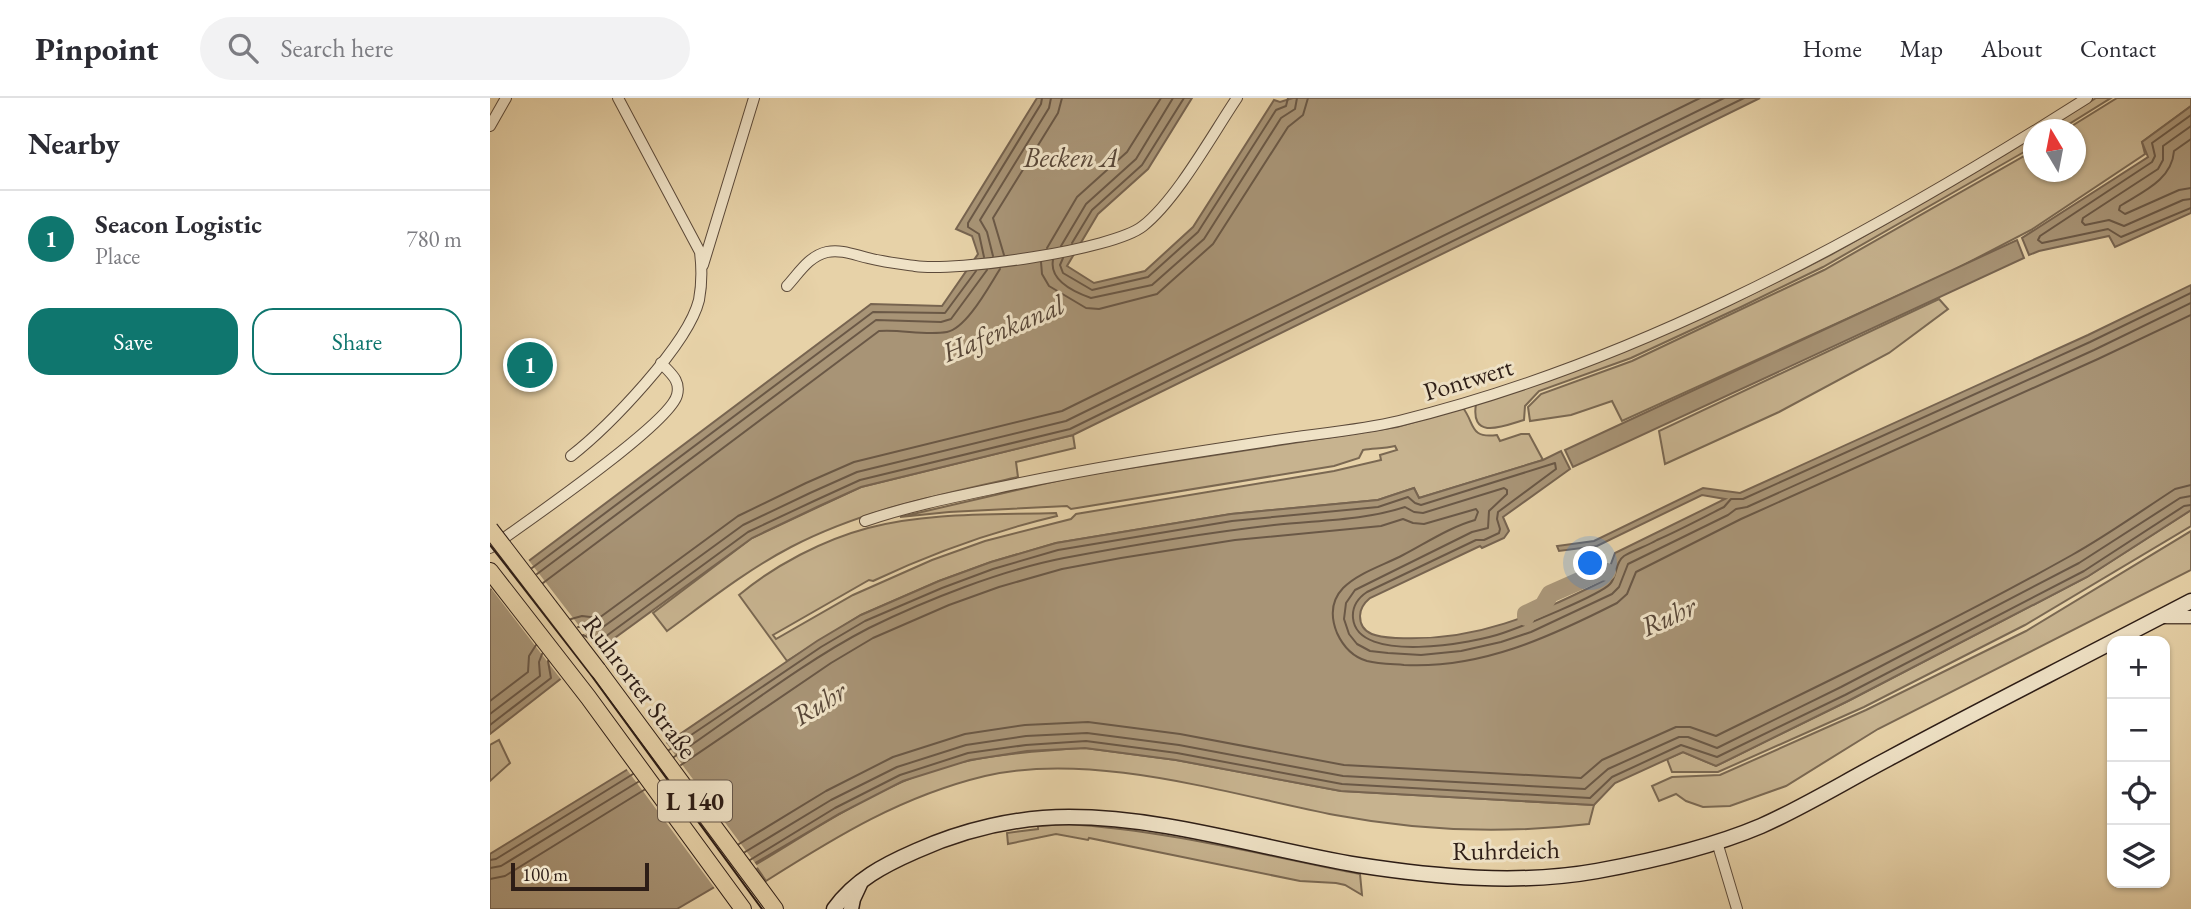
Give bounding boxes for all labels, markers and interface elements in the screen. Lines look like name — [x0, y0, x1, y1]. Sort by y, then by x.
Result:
search box — [200, 17, 690, 80]
text: Pinpoint — [35, 27, 158, 70]
icon: search — [224, 29, 262, 67]
text: Search here — [280, 31, 393, 65]
text: Home — [1802, 33, 1862, 64]
text: Map — [1900, 33, 1943, 64]
text: About — [1981, 33, 2042, 64]
text: Contact — [2080, 33, 2156, 64]
north arrow — [2023, 119, 2086, 182]
text: Nearby — [28, 124, 120, 163]
water label: Becken A — [1023, 139, 1118, 175]
text: Seacon Logistic — [95, 207, 262, 241]
text: 1 — [45, 224, 57, 254]
text: 780 m — [406, 224, 462, 254]
text: Place — [95, 241, 140, 271]
water label: Hafenkanal — [935, 286, 1070, 370]
button: Save — [28, 308, 238, 375]
button: Share — [252, 308, 462, 375]
pin: 1 — [507, 339, 553, 391]
street label: Pontwert — [1419, 349, 1517, 409]
your location — [1573, 546, 1607, 580]
water label: Ruhr — [1635, 587, 1703, 644]
street label: Ruhrorter Straße — [575, 609, 705, 765]
map controls — [2107, 636, 2170, 888]
button: + — [2107, 636, 2170, 699]
water label: Ruhr — [785, 672, 854, 733]
button: − — [2107, 699, 2170, 762]
button: locate — [2107, 762, 2170, 825]
road number: L 140 — [658, 780, 732, 822]
button: layers — [2107, 825, 2170, 888]
street label: Ruhrdeich — [1452, 832, 1560, 868]
scale bar — [511, 860, 649, 892]
text: 100 m — [522, 862, 568, 887]

